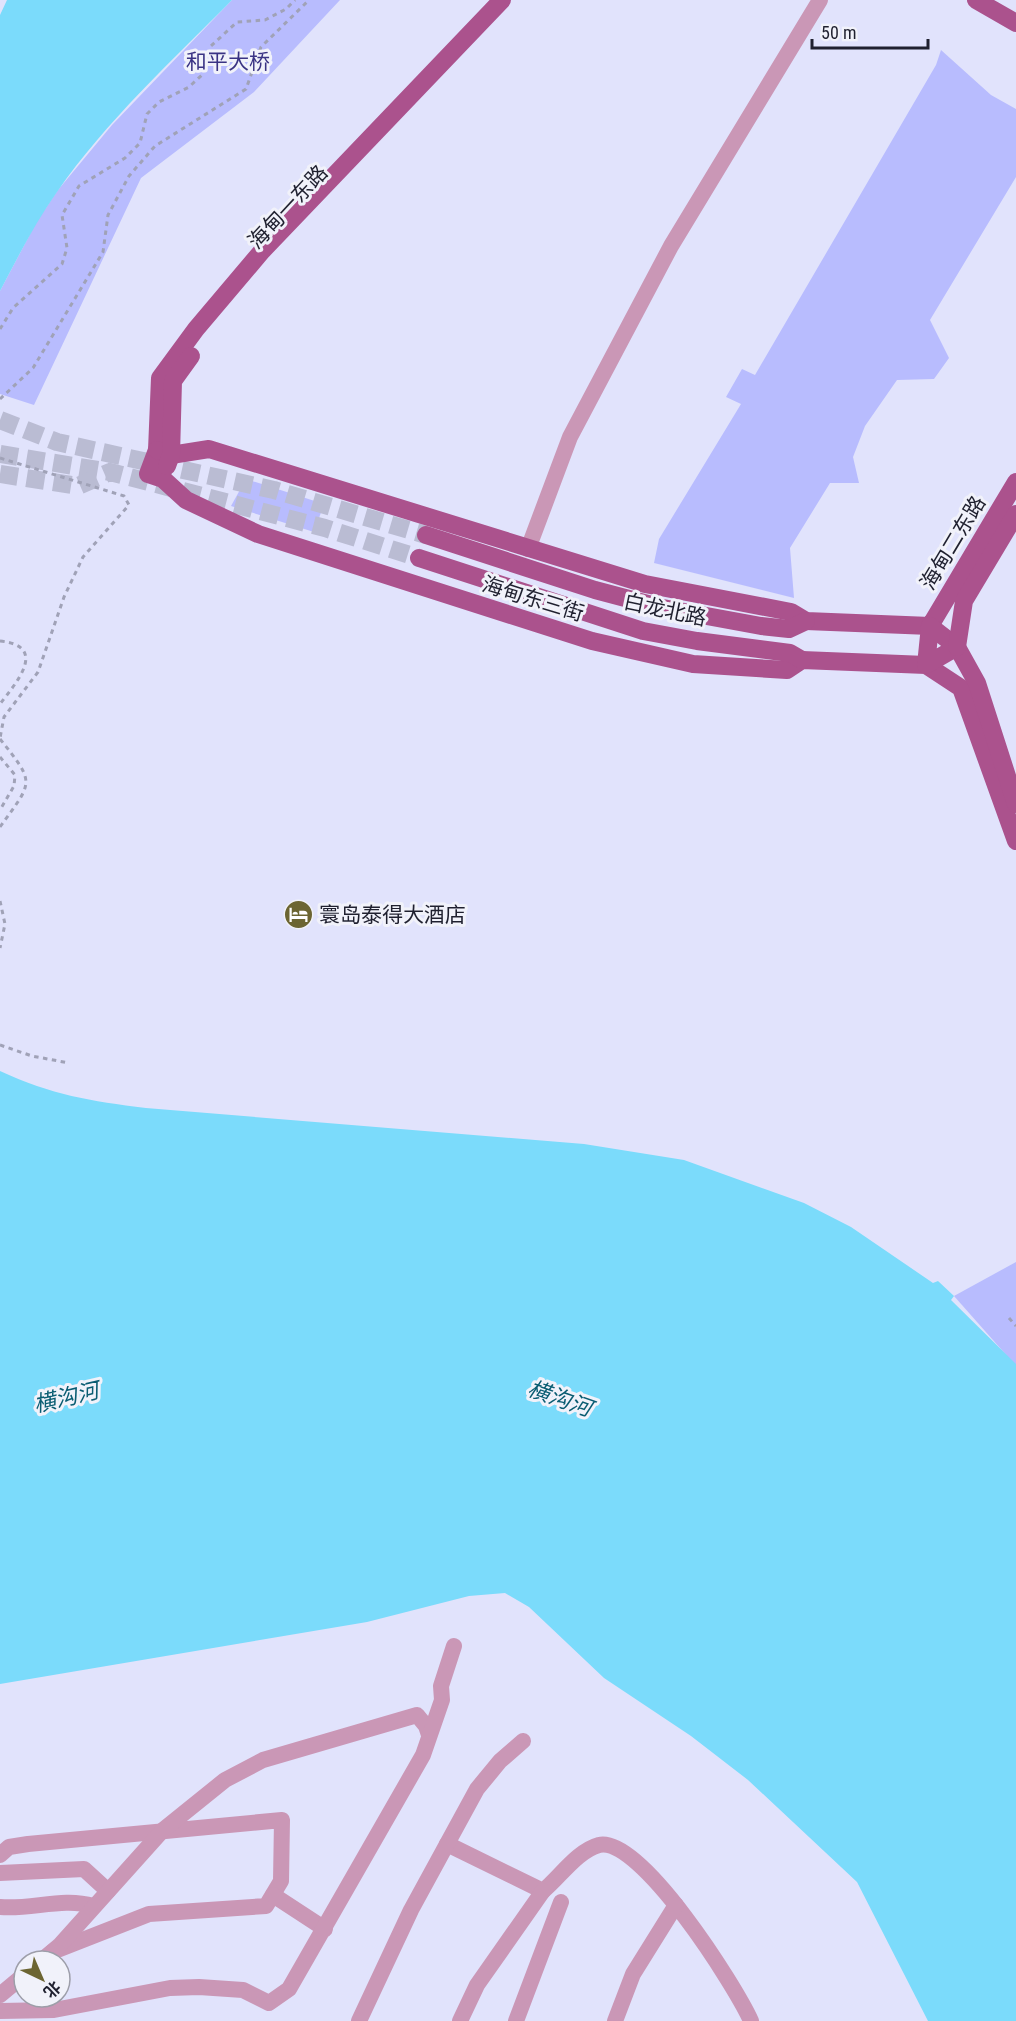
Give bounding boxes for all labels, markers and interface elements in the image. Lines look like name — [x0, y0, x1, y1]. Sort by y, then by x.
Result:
scale bar — [812, 12, 928, 50]
text: 50 m — [821, 22, 856, 43]
park label: 和平大桥 — [186, 50, 270, 74]
street label: 海甸一东路 — [243, 160, 333, 254]
street label: 海甸二东路 — [916, 492, 990, 594]
street label: 海甸东三街 — [479, 572, 587, 626]
street label: 白龙北路 — [621, 590, 709, 630]
hotel icon: 寰岛泰得大酒店 — [282, 899, 314, 931]
place label: 寰岛泰得大酒店 — [319, 903, 466, 927]
water label: 横沟河 — [525, 1376, 599, 1422]
water label: 横沟河 — [31, 1377, 105, 1417]
north arrow — [12, 1949, 72, 2009]
text: 北 — [40, 1977, 64, 2002]

